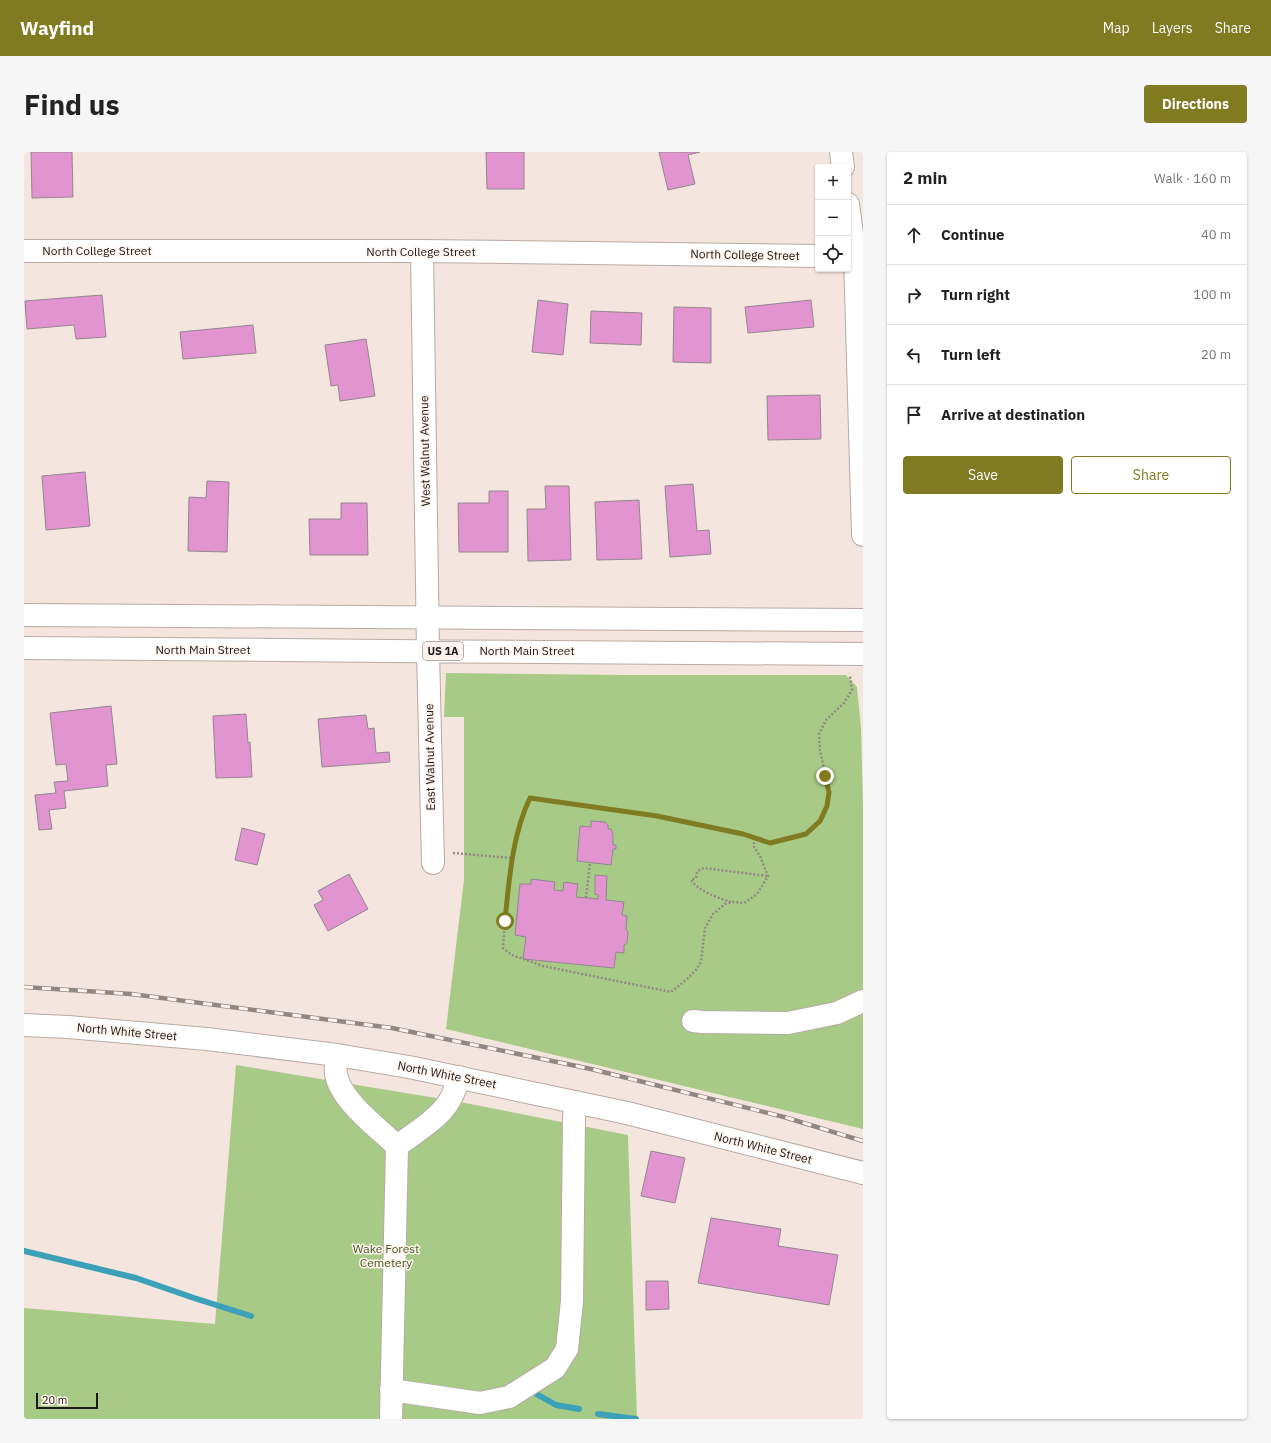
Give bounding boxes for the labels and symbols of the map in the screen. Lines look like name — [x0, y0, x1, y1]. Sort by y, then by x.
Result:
street label: North College Street — [42, 243, 152, 258]
street label: North College Street — [366, 244, 476, 259]
street label: North College Street — [690, 246, 800, 263]
street label: West Walnut Avenue — [416, 395, 433, 507]
street label: North Main Street — [155, 642, 251, 657]
road number: US 1A — [423, 642, 463, 660]
street label: North Main Street — [479, 643, 575, 658]
street label: East Walnut Avenue — [421, 703, 438, 811]
route end — [816, 767, 834, 785]
route start — [496, 912, 514, 930]
street label: North White Street — [76, 1020, 178, 1043]
street label: North White Street — [396, 1058, 498, 1091]
street label: North White Street — [713, 1128, 814, 1167]
park label: Wake Forest Cemetery — [353, 1241, 419, 1270]
scale bar — [36, 1391, 98, 1410]

